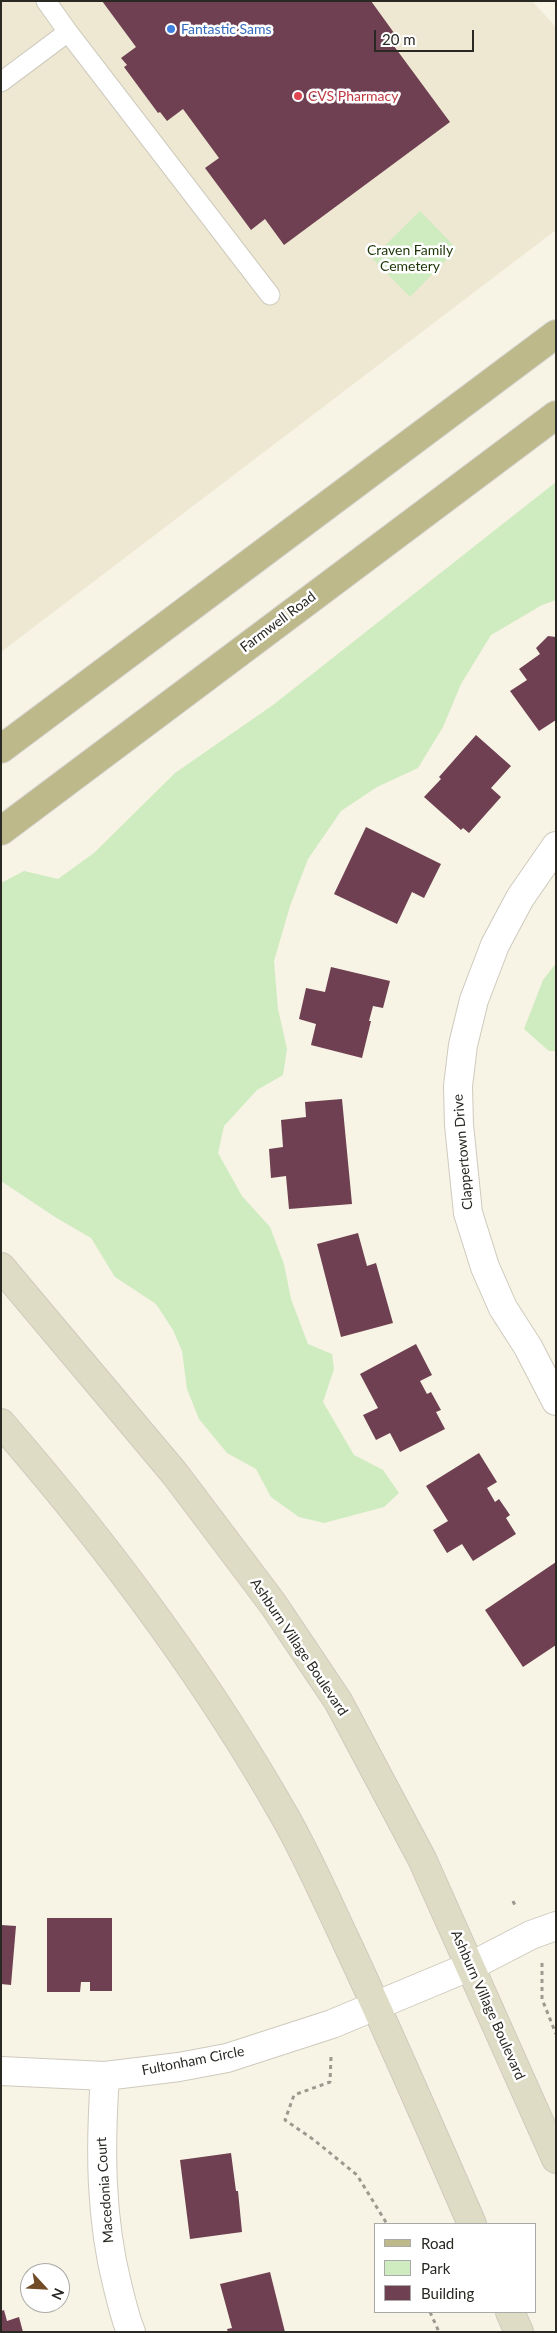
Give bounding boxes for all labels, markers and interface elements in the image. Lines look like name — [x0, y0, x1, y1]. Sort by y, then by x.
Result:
scale bar — [377, 20, 477, 52]
place label: Fantastic Sams — [181, 21, 272, 37]
marker: Fantastic Sams — [165, 23, 177, 35]
text: 20 m — [382, 30, 416, 48]
place label: CVS Pharmacy — [308, 88, 398, 104]
marker: CVS Pharmacy — [292, 90, 304, 102]
park label: Craven Family Cemetery — [367, 242, 453, 274]
street label: Farmwell Road — [237, 588, 319, 656]
street label: Clappertown Drive — [450, 1093, 476, 1211]
street label: Ashburn Village Boulevard — [247, 1575, 351, 1719]
street label: Ashburn Village Boulevard — [447, 1928, 529, 2082]
street label: Fultonham Circle — [140, 2043, 246, 2079]
street label: Macedonia Court — [93, 2136, 117, 2244]
legend — [374, 2223, 537, 2313]
text: Road — [421, 2234, 454, 2252]
text: Park — [421, 2259, 450, 2277]
north arrow — [20, 2263, 70, 2313]
text: Building — [421, 2284, 474, 2302]
text: N — [48, 2286, 68, 2303]

